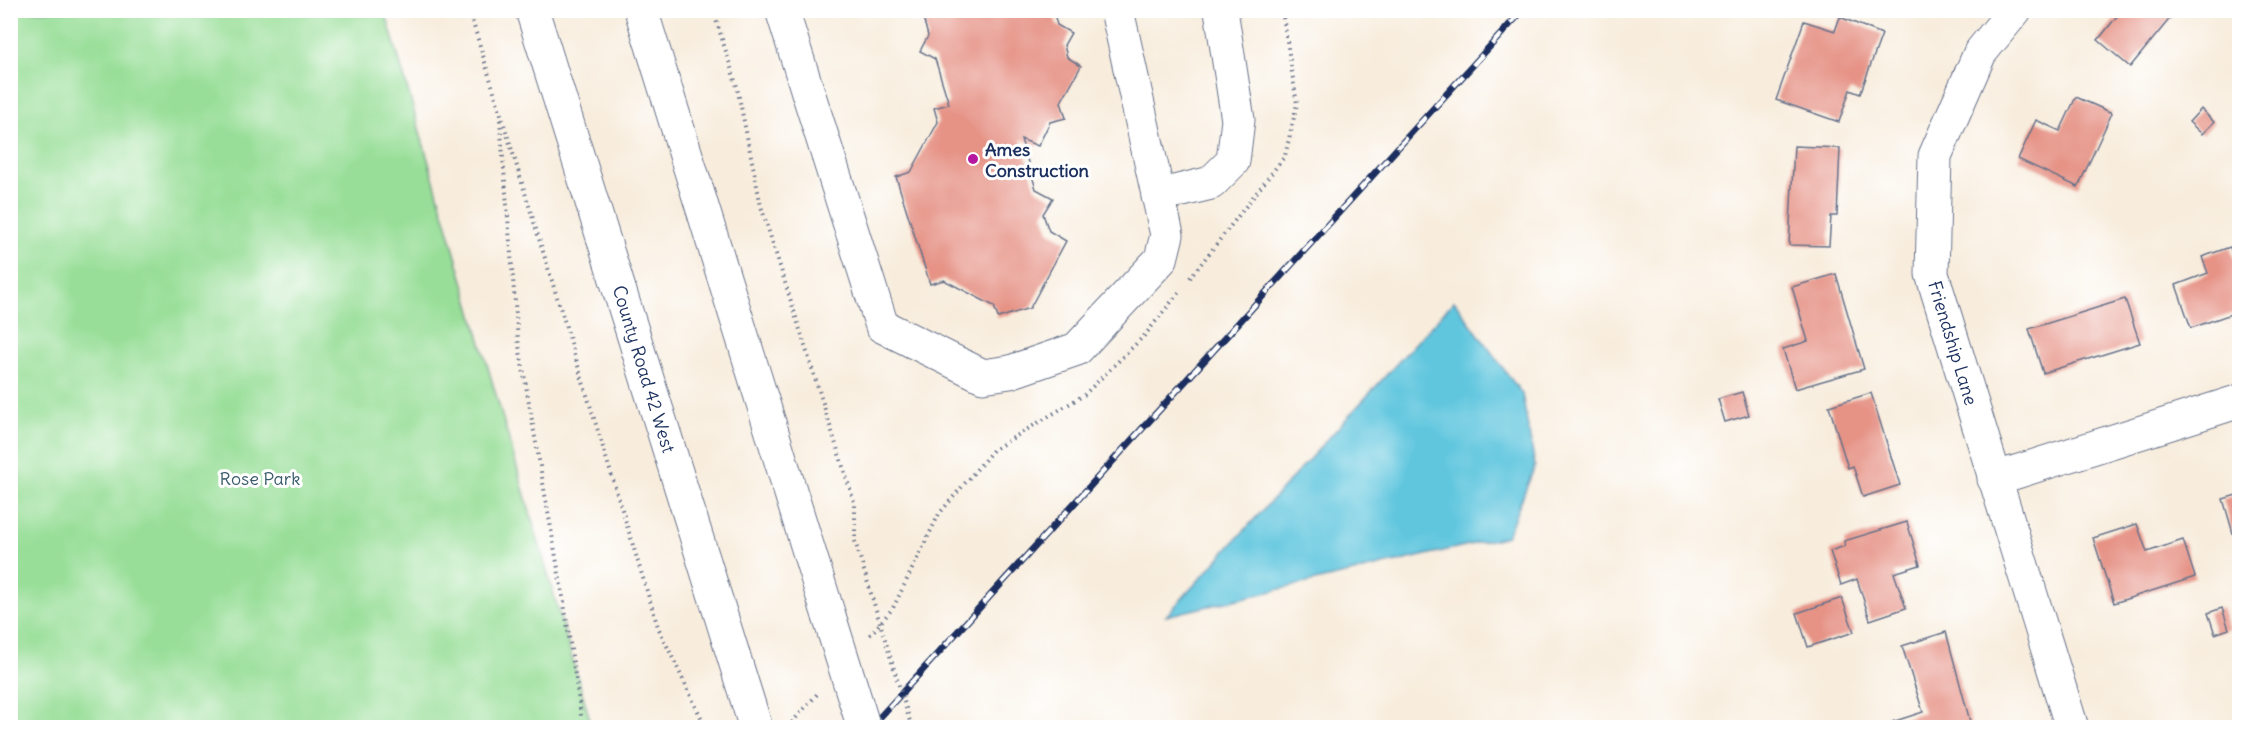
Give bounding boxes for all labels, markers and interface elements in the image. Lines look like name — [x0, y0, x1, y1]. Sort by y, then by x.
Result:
place label: Ames Construction — [985, 138, 1090, 182]
marker: Ames Construction — [966, 152, 980, 166]
street label: Friendship Lane — [1923, 278, 1983, 408]
street label: County Road 42 West — [608, 283, 680, 455]
park label: Rose Park — [220, 467, 300, 490]

